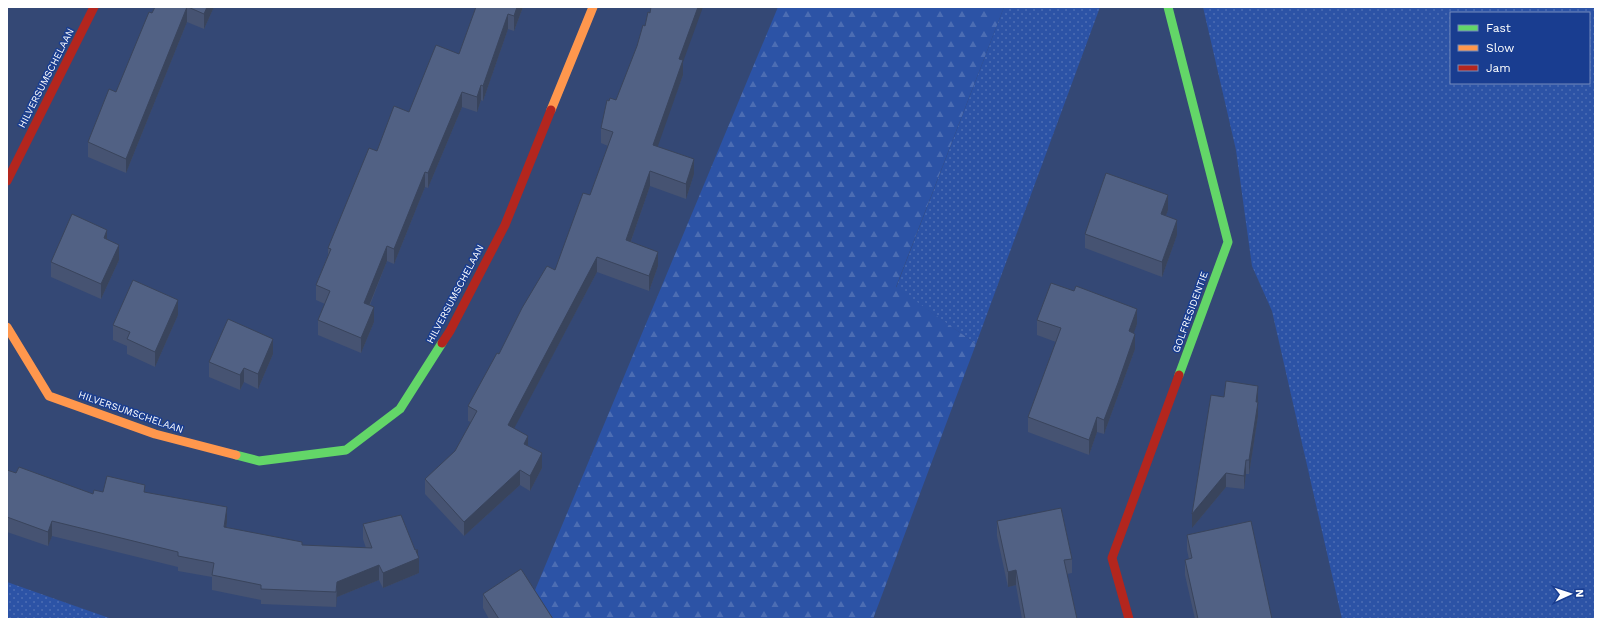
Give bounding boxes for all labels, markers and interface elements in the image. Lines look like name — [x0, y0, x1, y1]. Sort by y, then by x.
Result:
legend — [1450, 12, 1590, 84]
text: Fast — [1486, 21, 1511, 35]
street label: HILVERSUMSCHELAAN — [16, 26, 76, 130]
text: Slow — [1486, 41, 1514, 55]
text: Jam — [1486, 61, 1511, 75]
street label: HILVERSUMSCHELAAN — [424, 243, 486, 345]
street label: GOLFRESIDENTIE — [1170, 270, 1210, 354]
street label: HILVERSUMSCHELAAN — [77, 389, 185, 435]
north arrow — [1550, 574, 1590, 614]
text: N — [1573, 589, 1586, 598]

